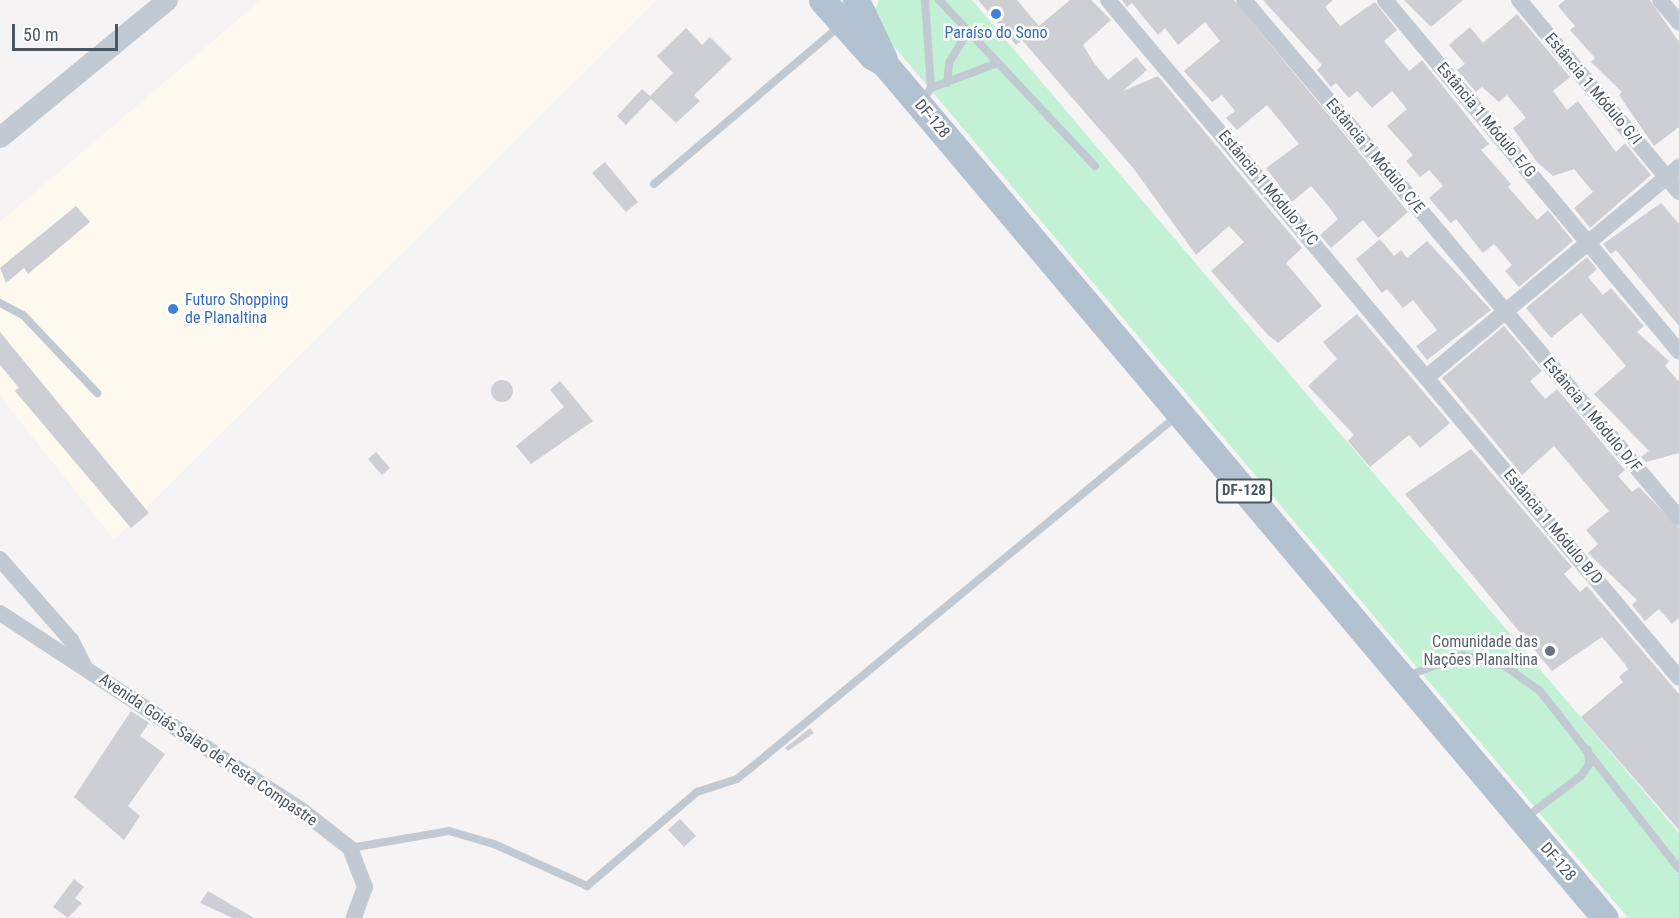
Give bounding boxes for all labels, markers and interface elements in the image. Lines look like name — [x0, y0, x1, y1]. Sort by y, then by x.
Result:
marker: Paraíso do Sono — [989, 7, 1003, 21]
scale bar — [15, 12, 122, 50]
place label: Paraíso do Sono — [944, 23, 1048, 43]
text: 50 m — [23, 24, 58, 45]
street label: Estância 1 Módulo G/I — [1541, 29, 1645, 149]
street label: Estância 1 Módulo E/G — [1432, 59, 1540, 181]
street label: Estância 1 Módulo C/E — [1322, 95, 1428, 217]
street label: DF-128 — [910, 96, 954, 142]
street label: Estância 1 Módulo A/C — [1214, 126, 1322, 250]
place label: Futuro Shopping de Planaltina — [185, 290, 288, 328]
marker: Futuro Shopping de Planaltina — [166, 302, 180, 316]
street label: Estância 1 Módulo D/F — [1539, 354, 1645, 476]
street label: Estância 1 Módulo B/D — [1499, 466, 1607, 588]
road number: DF-128 — [1216, 479, 1272, 503]
place label: Comunidade das Nações Planaltina — [1423, 632, 1538, 670]
marker: Comunidade das Nações Planaltina — [1543, 644, 1557, 658]
street label: Avenida Goiás Salão de Festa Compastre — [95, 670, 321, 830]
street label: DF-128 — [1536, 839, 1580, 885]

